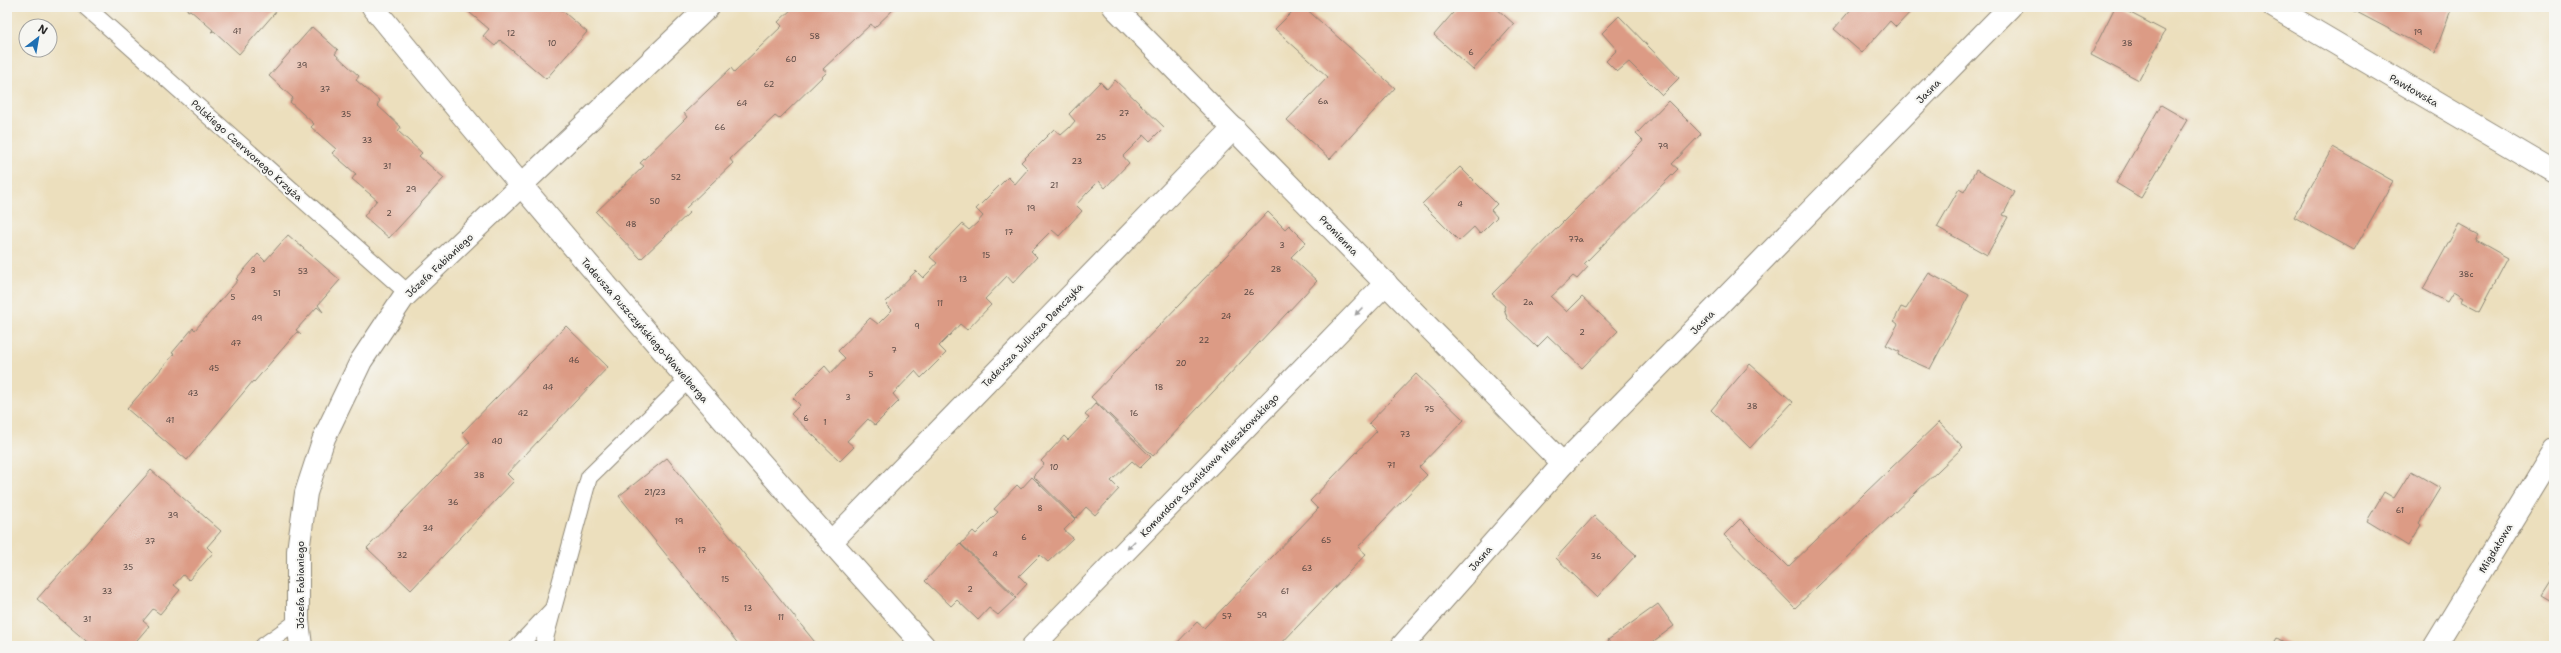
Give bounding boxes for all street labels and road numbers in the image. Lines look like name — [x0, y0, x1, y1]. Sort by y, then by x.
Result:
street label: Pawłowska — [2387, 71, 2441, 110]
street label: Jasna — [1914, 76, 1944, 106]
street label: Polskiego Czerwonego Krzyża — [188, 97, 306, 205]
street label: Promienna — [1316, 212, 1362, 259]
street label: Józefa Fabianiego — [403, 231, 476, 300]
street label: Tadeusza Puszczyńskiego-Wawelberga — [578, 255, 712, 406]
street label: Tadeusza Juliusza Demczyka — [979, 280, 1086, 390]
street label: Jasna — [1688, 307, 1718, 337]
street label: Komandora Stanisława Mieszkowskiego — [1137, 391, 1282, 540]
street label: Migdałowa — [2476, 521, 2516, 575]
street label: Józefa Fabianiego — [294, 541, 307, 629]
street label: Jasna — [1466, 542, 1495, 574]

